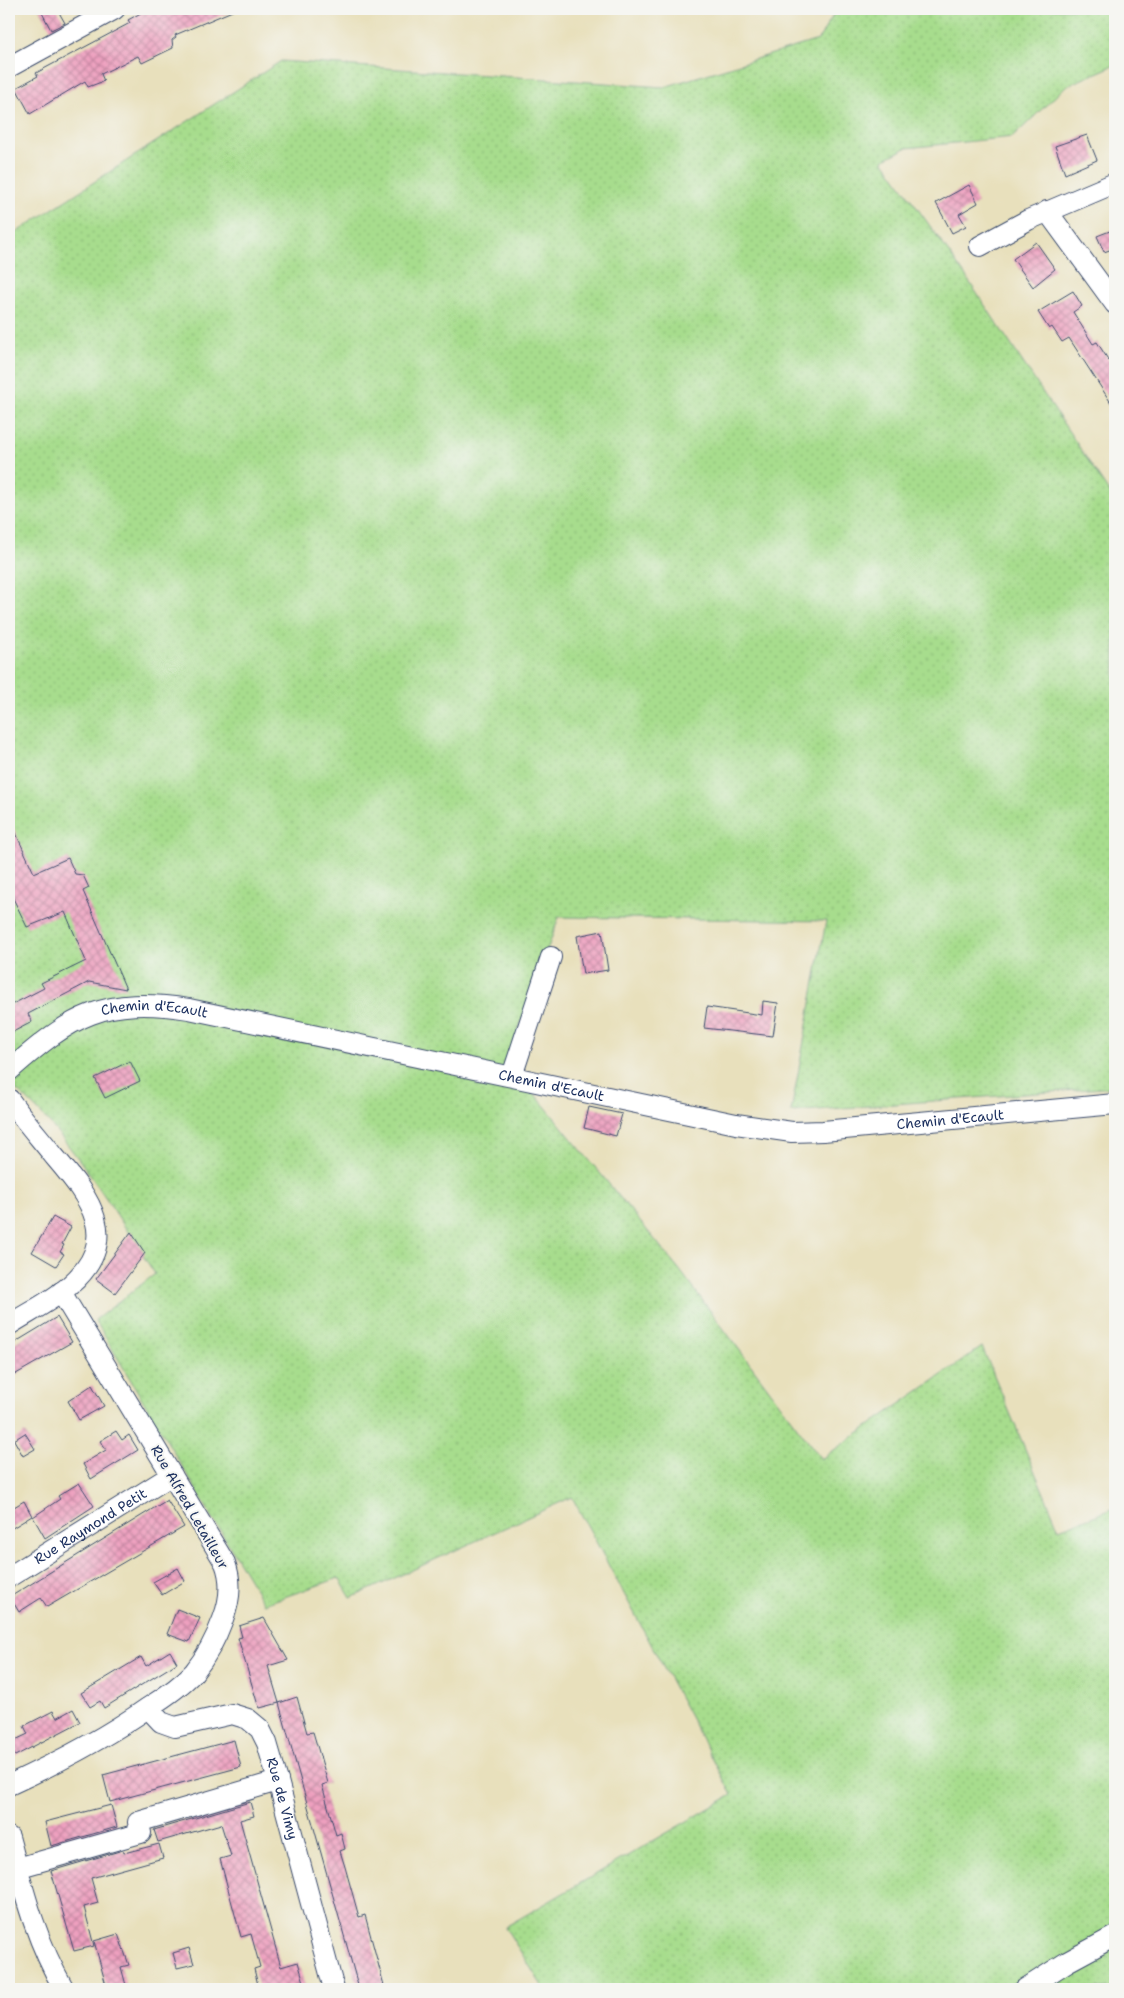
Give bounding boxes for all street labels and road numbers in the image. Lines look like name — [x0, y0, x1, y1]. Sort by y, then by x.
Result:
street label: Chemin d'Ecault — [99, 996, 210, 1022]
street label: Chemin d'Ecault — [497, 1065, 606, 1105]
street label: Chemin d'Ecault — [896, 1105, 1005, 1133]
street label: Rue Alfred Letailleur — [147, 1442, 233, 1573]
street label: Rue Raymond Petit — [31, 1484, 150, 1568]
street label: Rue de Vimy — [263, 1755, 302, 1842]

